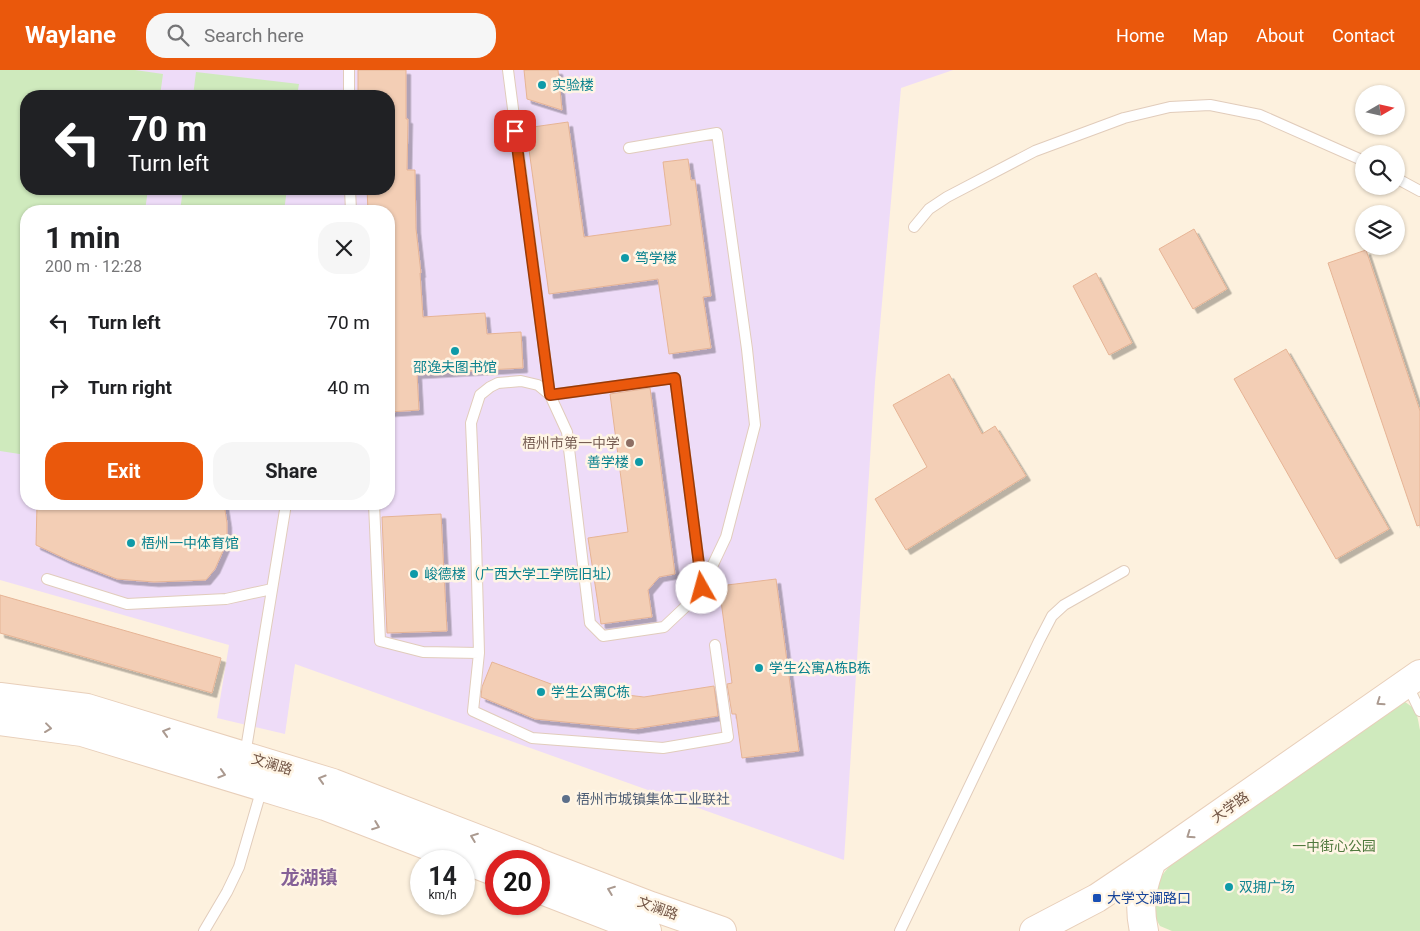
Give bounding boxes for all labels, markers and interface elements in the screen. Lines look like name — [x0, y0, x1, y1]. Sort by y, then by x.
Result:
search box — [146, 13, 496, 58]
text: Waylane — [25, 21, 116, 49]
icon: search — [164, 21, 192, 49]
text: Search here — [204, 24, 304, 47]
text: Home — [1116, 25, 1165, 46]
text: Map — [1193, 25, 1228, 46]
text: About — [1256, 25, 1304, 46]
text: Contact — [1332, 25, 1395, 46]
place label: 实验楼 — [552, 77, 594, 93]
marker: 实验楼 — [536, 79, 548, 91]
north arrow — [1355, 85, 1405, 135]
map controls — [1355, 85, 1405, 255]
text: 70 m — [128, 109, 207, 150]
icon: left — [45, 110, 110, 175]
pin — [494, 110, 536, 152]
icon: arrive — [501, 117, 529, 145]
button: search — [1355, 145, 1405, 195]
text: Turn left — [128, 151, 209, 176]
button: layers — [1355, 205, 1405, 255]
text: 1 min — [45, 220, 120, 255]
button: close — [318, 222, 370, 274]
place label: 笃学楼 — [635, 250, 677, 266]
marker: 笃学楼 — [619, 252, 631, 264]
text: 200 m · 12:28 — [45, 257, 142, 276]
icon: left — [45, 309, 73, 337]
text: Turn left — [88, 311, 161, 334]
text: 70 m — [327, 311, 370, 334]
marker: 邵逸夫图书馆 — [449, 345, 461, 357]
place label: 邵逸夫图书馆 — [413, 359, 497, 375]
icon: right — [45, 374, 73, 402]
text: Turn right — [88, 376, 172, 399]
text: 40 m — [327, 376, 370, 399]
place label: 梧州市第一中学 — [522, 435, 620, 451]
marker: 梧州市第一中学 — [624, 437, 636, 449]
button: Exit — [45, 442, 203, 500]
button: Share — [213, 442, 370, 500]
place label: 善学楼 — [587, 454, 629, 470]
marker: 善学楼 — [633, 456, 645, 468]
place label: 梧州一中体育馆 — [141, 535, 239, 551]
marker: 梧州一中体育馆 — [125, 537, 137, 549]
position arrow — [675, 561, 727, 613]
place label: 峻德楼（广西大学工学院旧址） — [424, 566, 620, 582]
marker: 峻德楼（广西大学工学院旧址） — [408, 568, 420, 580]
place label: 学生公寓A栋B栋 — [769, 660, 871, 676]
marker: 学生公寓A栋B栋 — [753, 662, 765, 674]
place label: 学生公寓C栋 — [551, 684, 630, 700]
marker: 学生公寓C栋 — [535, 686, 547, 698]
one-way arrow — [1376, 696, 1386, 705]
one-way arrow — [44, 722, 53, 732]
one-way arrow — [163, 728, 171, 738]
street label: 文澜路 — [250, 750, 294, 778]
one-way arrow — [217, 769, 225, 779]
one-way arrow — [318, 775, 326, 785]
street label: 大学路 — [1208, 788, 1252, 826]
place label: 梧州市城镇集体工业联社 — [576, 791, 730, 807]
marker: 梧州市城镇集体工业联社 — [560, 793, 572, 805]
one-way arrow — [371, 820, 380, 830]
one-way arrow — [1186, 829, 1195, 838]
one-way arrow — [470, 833, 478, 843]
park label: 一中街心公园 — [1292, 838, 1376, 854]
speed limit sign: 20 — [485, 850, 550, 915]
text: 14 — [428, 862, 457, 891]
district label: 龙湖镇 — [280, 866, 338, 889]
place label: 双拥广场 — [1239, 879, 1295, 895]
marker: 双拥广场 — [1223, 881, 1235, 893]
one-way arrow — [607, 886, 616, 897]
text: km/h — [428, 888, 457, 902]
place label: 大学文澜路口 — [1107, 890, 1191, 906]
marker: 大学文澜路口 — [1091, 892, 1103, 904]
street label: 文澜路 — [636, 893, 680, 923]

